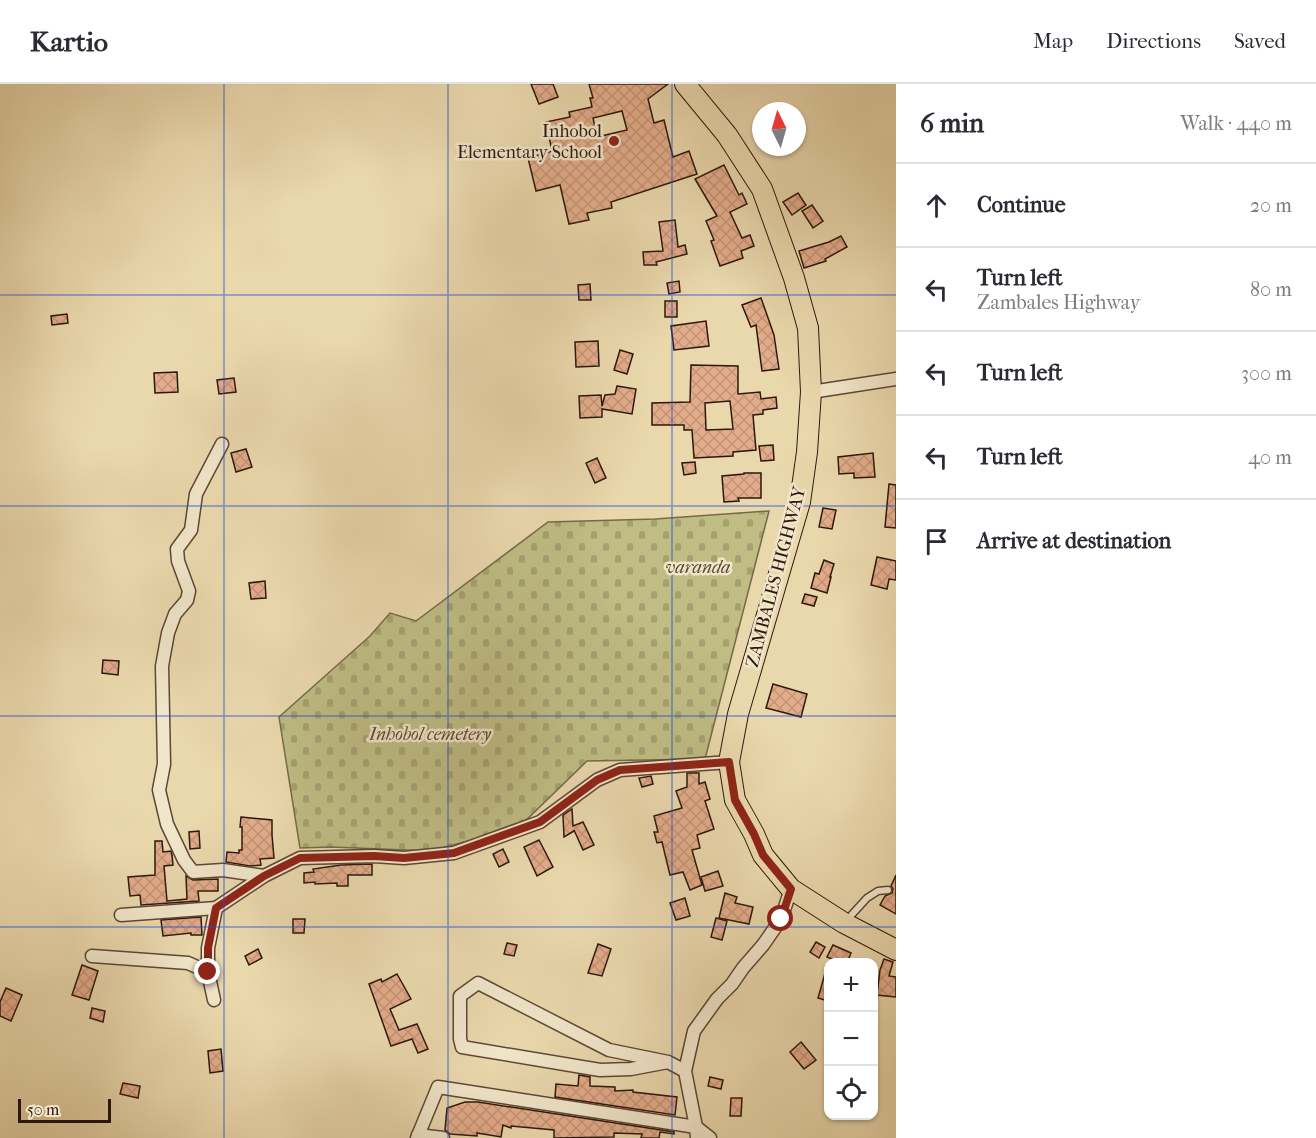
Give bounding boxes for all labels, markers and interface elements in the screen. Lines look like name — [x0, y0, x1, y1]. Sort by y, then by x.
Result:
text: Kartio — [30, 25, 108, 58]
text: Map — [1033, 29, 1073, 53]
text: Directions — [1106, 29, 1201, 53]
text: Saved — [1234, 29, 1286, 53]
north arrow — [752, 102, 806, 156]
text: 6 min — [920, 108, 984, 139]
text: Walk · 440 m — [1180, 112, 1292, 135]
place label: Inhobol Elementary School — [457, 121, 602, 163]
marker: Inhobol Elementary School — [607, 134, 621, 148]
icon: ahead — [920, 189, 953, 222]
text: Continue — [977, 192, 1066, 218]
text: 20 m — [1250, 194, 1292, 217]
text: Turn left — [977, 265, 1063, 291]
icon: left — [920, 273, 953, 306]
text: 80 m — [1250, 278, 1292, 301]
text: Zambales Highway — [977, 291, 1140, 314]
icon: left — [920, 357, 953, 390]
text: Turn left — [977, 360, 1063, 386]
text: 300 m — [1241, 362, 1292, 385]
icon: left — [920, 441, 953, 474]
text: Turn left — [977, 444, 1063, 470]
text: 40 m — [1248, 446, 1292, 469]
street label: ZAMBALES HIGHWAY — [742, 483, 810, 670]
icon: arrive — [920, 525, 953, 558]
text: Arrive at destination — [977, 528, 1171, 554]
park label: varanda — [666, 557, 730, 578]
park label: Inhobol cemetery — [368, 724, 491, 745]
route start — [767, 905, 793, 931]
route end — [194, 958, 220, 984]
map controls — [824, 958, 878, 1120]
button: + — [824, 958, 878, 1012]
button: − — [824, 1012, 878, 1066]
button: locate — [824, 1066, 878, 1120]
scale bar — [18, 1096, 111, 1124]
text: 50 m — [27, 1100, 59, 1119]

